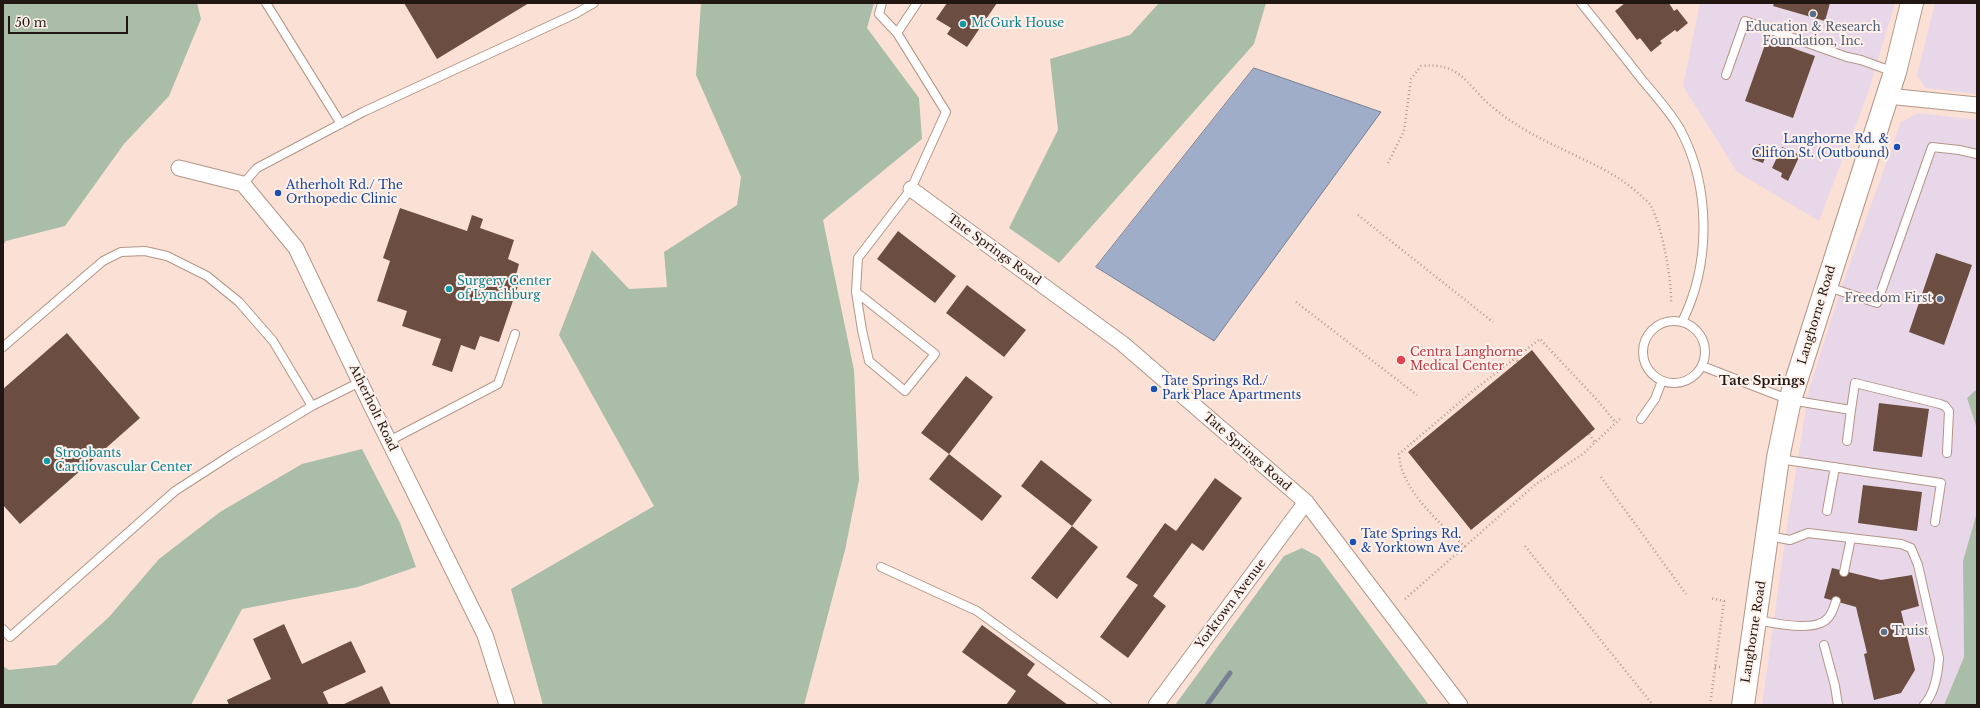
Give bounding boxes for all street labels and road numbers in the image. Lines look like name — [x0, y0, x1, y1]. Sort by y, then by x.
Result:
street label: Tate Springs Road — [945, 211, 1043, 289]
street label: Langhorne Road — [1795, 264, 1839, 366]
street label: Atherholt Road — [346, 362, 400, 454]
street label: Tate Springs Road — [1200, 410, 1294, 494]
street label: Yorktown Avenue — [1193, 556, 1269, 652]
street label: Langhorne Road — [1739, 580, 1769, 684]

